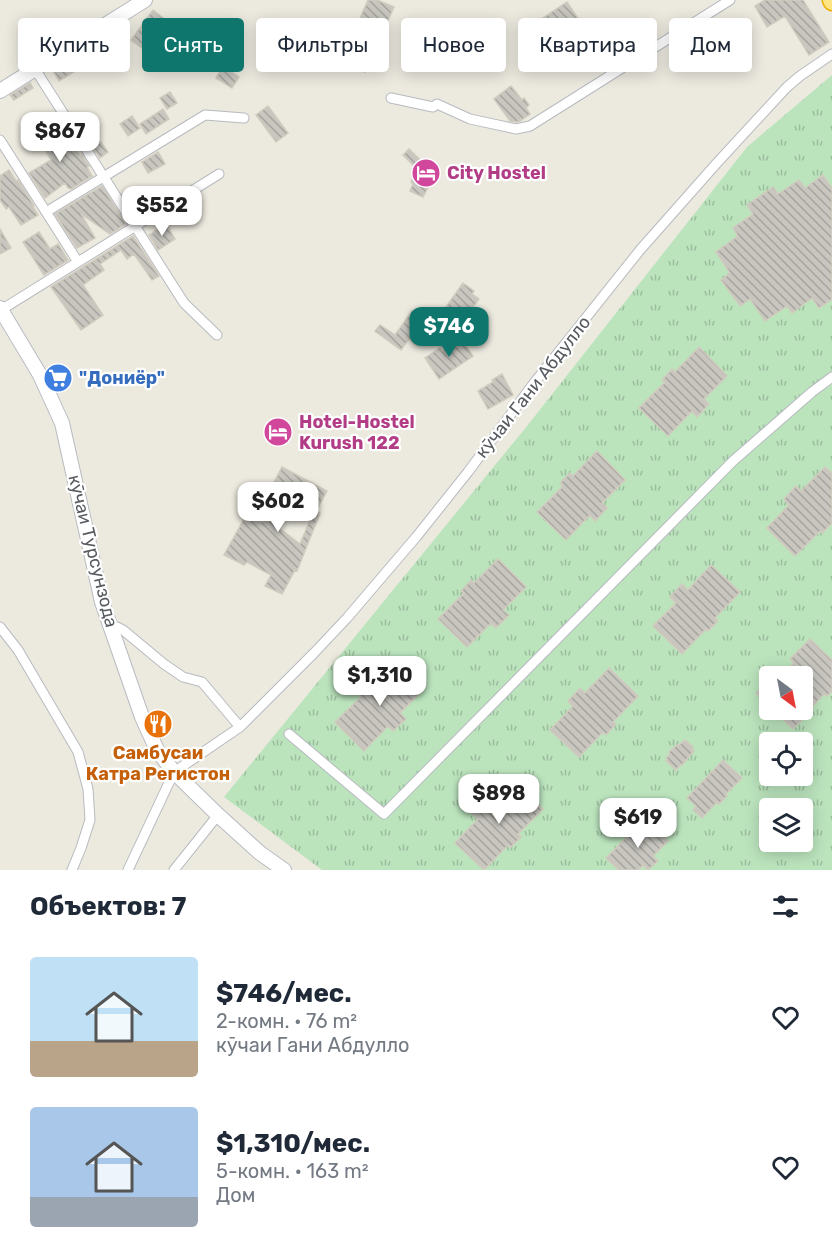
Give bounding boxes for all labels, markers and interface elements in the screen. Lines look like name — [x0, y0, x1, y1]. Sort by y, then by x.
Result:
chip: Купить — [18, 18, 130, 72]
chip: Снять — [142, 18, 244, 72]
chip: Фильтры — [256, 18, 389, 72]
chip: Новое — [401, 18, 506, 72]
chip: Квартира — [518, 18, 657, 72]
chip: Дом — [669, 18, 752, 72]
pin: $867 — [24, 112, 96, 163]
text: $867 — [35, 119, 85, 143]
hotel icon: City Hostel — [410, 157, 442, 189]
place label: City Hostel — [447, 162, 546, 184]
pin: $552 — [126, 186, 198, 237]
text: $552 — [136, 193, 188, 217]
pin: $746 — [413, 307, 485, 358]
street label: кӯчаи Гани Абдулло — [471, 312, 595, 462]
text: $746 — [424, 314, 474, 338]
supermarket icon: "Дониёр" — [42, 362, 74, 394]
place label: "Дониёр" — [79, 367, 165, 389]
place label: Hotel-Hostel Kurush 122 — [299, 411, 415, 454]
hotel icon: Hotel-Hostel Kurush 122 — [262, 416, 294, 448]
street label: кӯчаи Турсунзода — [63, 472, 123, 630]
pin: $602 — [242, 482, 314, 533]
text: $602 — [252, 489, 304, 513]
pin: $1,310 — [331, 656, 429, 707]
text: $1,310 — [347, 663, 413, 687]
north arrow — [759, 666, 813, 720]
map controls — [759, 666, 813, 852]
restaurant icon: Самбусаи Катра Регистон — [142, 708, 174, 740]
button: locate — [759, 732, 813, 786]
place label: Самбусаи Катра Регистон — [86, 742, 230, 785]
pin: $898 — [463, 774, 535, 825]
text: $898 — [472, 781, 526, 805]
pin: $619 — [602, 798, 674, 849]
button: layers — [759, 798, 813, 852]
text: $619 — [614, 805, 662, 829]
icon: filters — [769, 890, 802, 923]
text: Объектов: 7 — [30, 891, 186, 922]
text: $746/мес. — [216, 978, 352, 1009]
icon: home — [78, 981, 150, 1053]
icon: heart — [769, 1001, 802, 1034]
text: 2-комн. · 76 m² — [216, 1009, 357, 1033]
text: кӯчаи Гани Абдулло — [216, 1033, 410, 1057]
text: $1,310/мес. — [216, 1128, 370, 1159]
icon: home — [78, 1131, 150, 1203]
icon: heart — [769, 1151, 802, 1184]
text: 5-комн. · 163 m² — [216, 1159, 369, 1183]
text: Дом — [216, 1183, 255, 1207]

